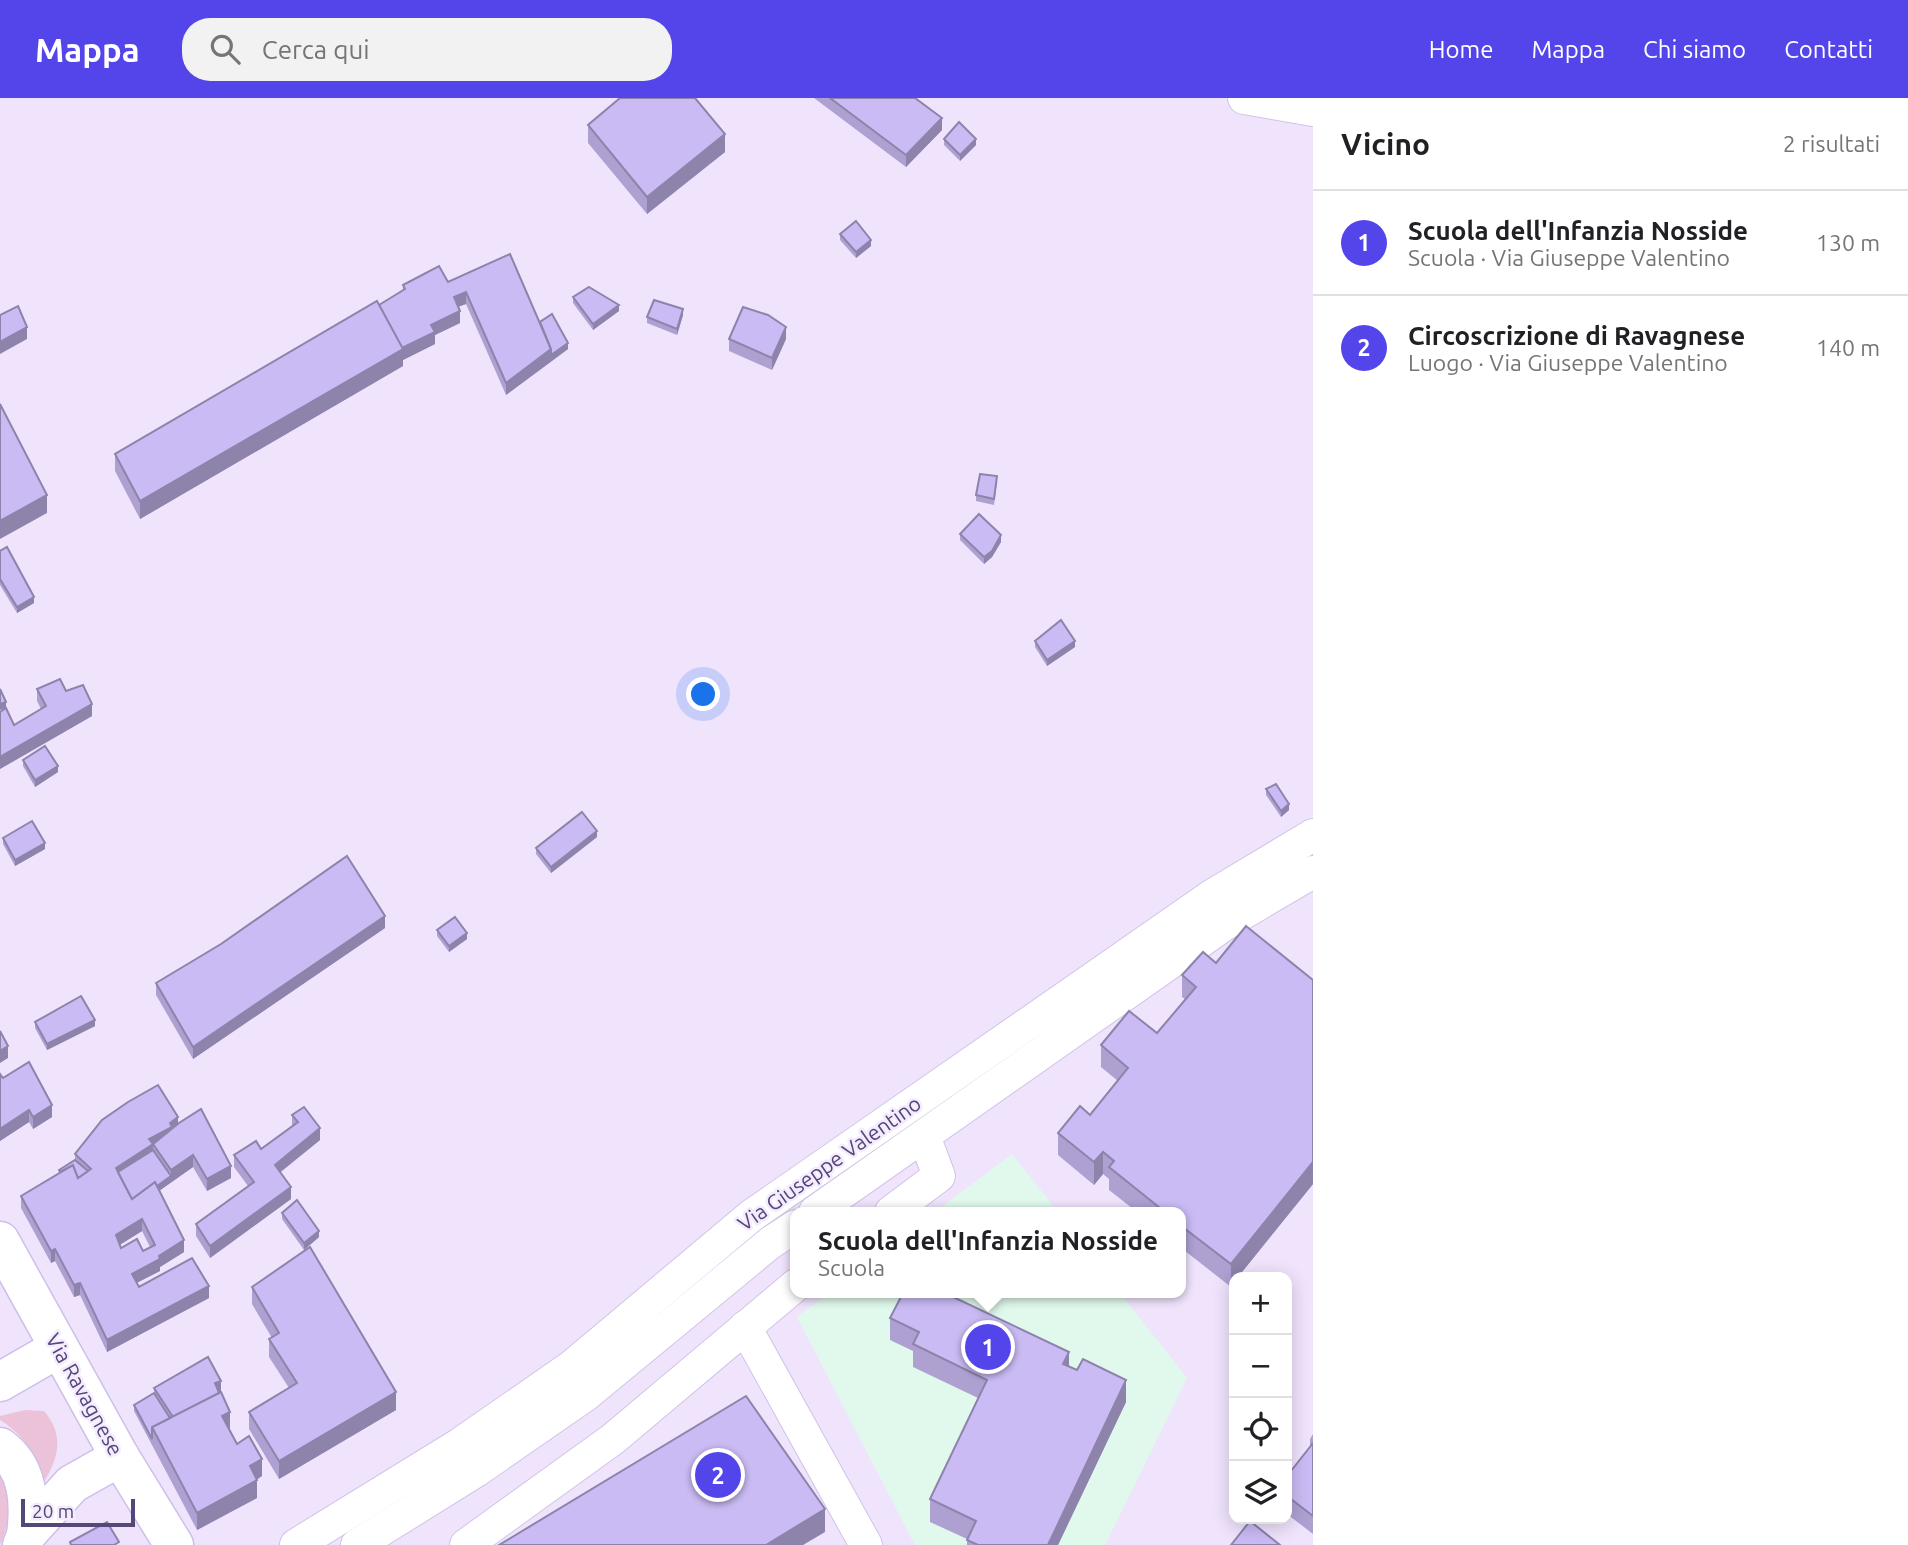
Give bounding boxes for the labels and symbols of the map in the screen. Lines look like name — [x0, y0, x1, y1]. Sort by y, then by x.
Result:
your location — [686, 677, 720, 711]
street label: Via Giuseppe Valentino — [733, 1091, 925, 1235]
pin: 1 — [965, 1321, 1011, 1373]
street label: Via Ravagnese — [42, 1329, 128, 1459]
pin: 2 — [695, 1449, 741, 1501]
scale bar — [21, 1496, 135, 1528]

